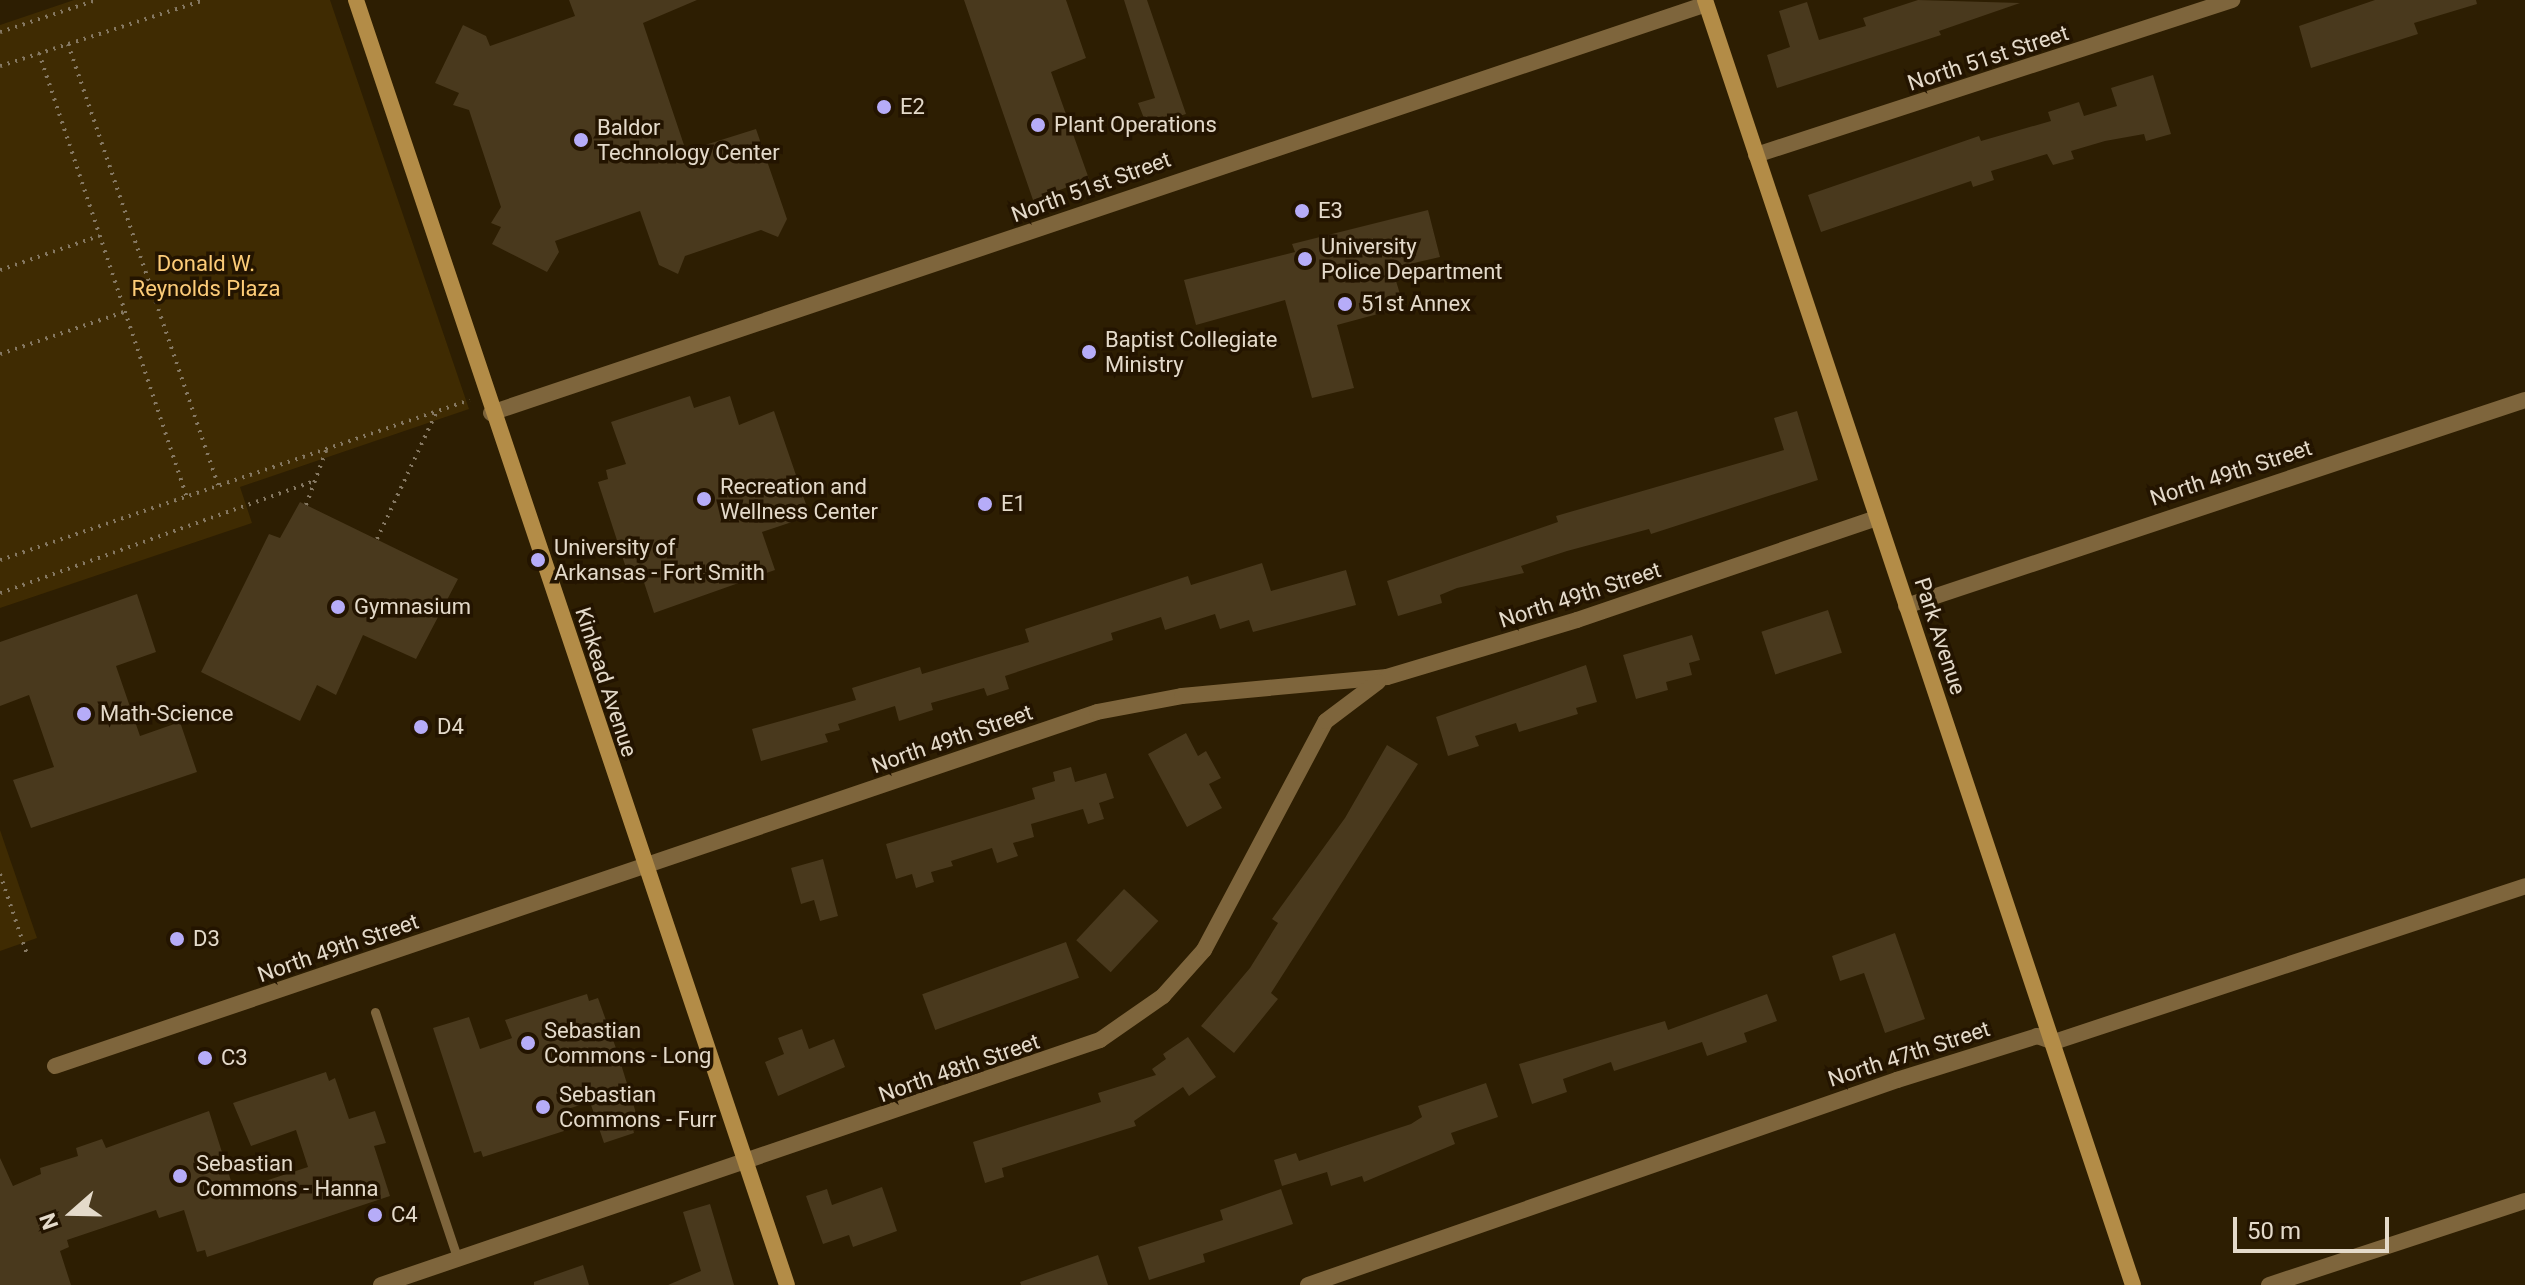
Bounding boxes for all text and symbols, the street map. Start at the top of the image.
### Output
street label: North 51st Street [1904,20,2072,96]
place label: E2 [900,94,925,120]
marker: E2 [875,98,893,116]
place label: Plant Operations [1054,112,1217,138]
place label: Baldor Technology Center [597,114,780,166]
marker: Plant Operations [1029,116,1047,134]
marker: Baldor Technology Center [572,131,590,149]
street label: North 51st Street [1008,146,1174,228]
place label: E3 [1318,198,1343,224]
marker: E3 [1293,202,1311,220]
place label: University Police Department [1321,233,1503,284]
park label: Donald W. Reynolds Plaza [132,250,280,302]
marker: University Police Department [1296,250,1314,268]
place label: 51st Annex [1361,291,1471,317]
marker: 51st Annex [1336,295,1354,313]
place label: Baptist Collegiate Ministry [1105,326,1277,378]
marker: Baptist Collegiate Ministry [1080,343,1098,361]
street label: North 49th Street [2147,434,2315,512]
place label: Recreation and Wellness Center [720,473,878,524]
marker: Recreation and Wellness Center [695,490,713,508]
place label: E1 [1001,491,1026,517]
marker: E1 [976,495,994,513]
place label: University of Arkansas - Fort Smith [554,534,765,586]
marker: University of Arkansas - Fort Smith [529,551,547,569]
street label: North 49th Street [1496,556,1664,634]
street label: Park Avenue [1909,574,1971,698]
place label: Gymnasium [354,594,471,620]
marker: Gymnasium [329,598,347,616]
street label: Kinkead Avenue [569,604,643,760]
street label: North 49th Street [868,699,1036,779]
place label: Math-Science [100,701,233,727]
marker: Math-Science [75,705,93,723]
place label: D4 [437,714,464,740]
marker: D4 [412,718,430,736]
street label: North 49th Street [254,908,422,988]
place label: D3 [193,926,220,952]
marker: D3 [168,930,186,948]
street label: North 47th Street [1825,1015,1993,1093]
place label: Sebastian Commons - Long [544,1017,711,1068]
street label: North 48th Street [875,1028,1043,1108]
marker: Sebastian Commons - Long [519,1034,537,1052]
place label: C3 [221,1045,248,1071]
marker: C3 [196,1049,214,1067]
place label: Sebastian Commons - Furr [559,1081,716,1132]
marker: Sebastian Commons - Furr [534,1098,552,1116]
place label: Sebastian Commons - Hanna [196,1150,378,1202]
marker: Sebastian Commons - Hanna [171,1167,189,1185]
north arrow [32,1173,112,1253]
scale bar [2237,1201,2393,1251]
place label: C4 [391,1202,418,1228]
marker: C4 [366,1206,384,1224]
text: N [35,1210,63,1233]
text: 50 m [2247,1217,2301,1245]

